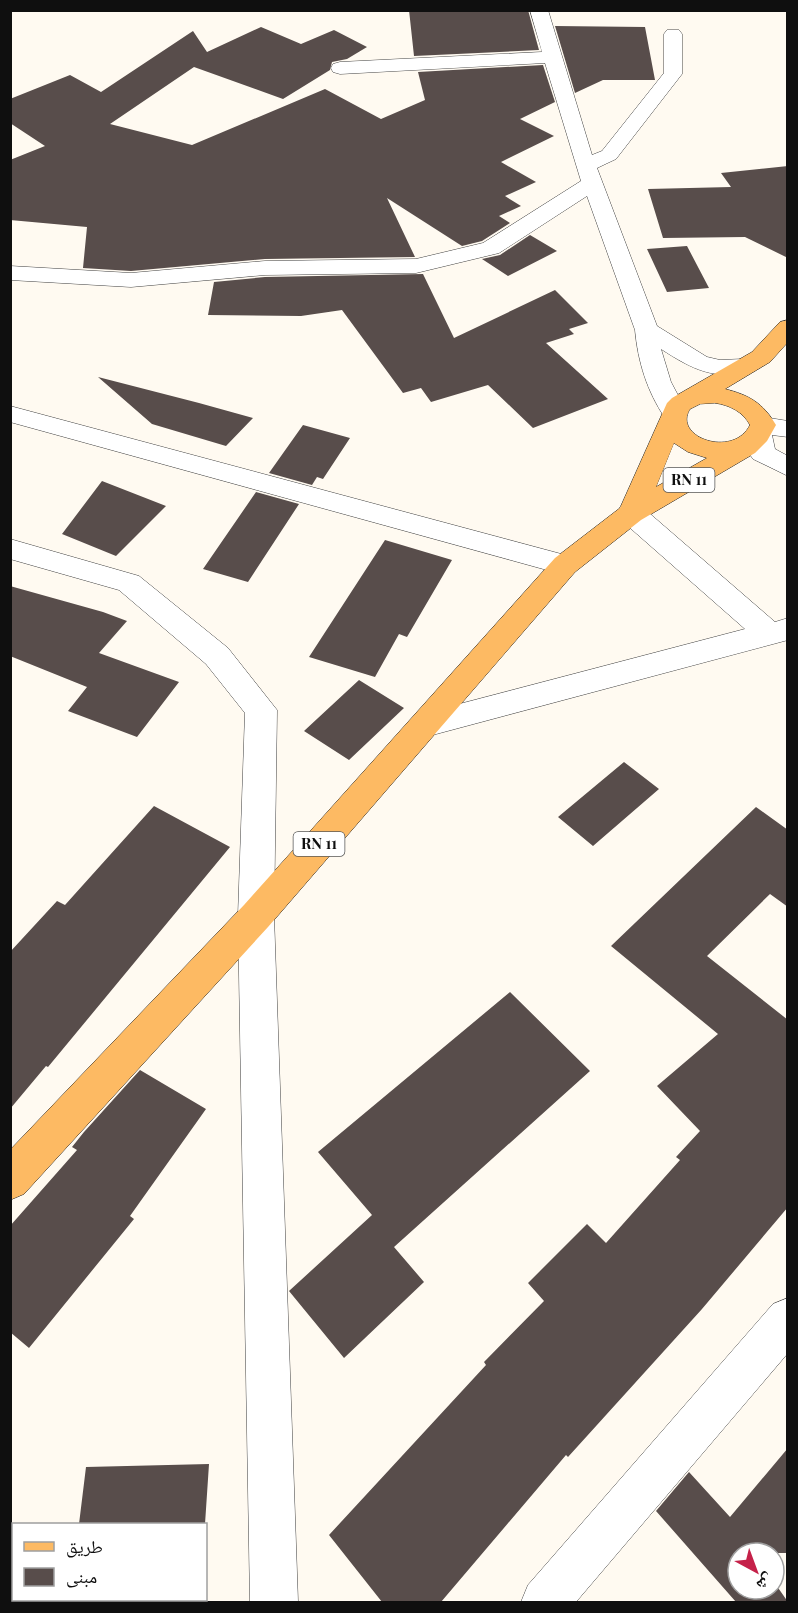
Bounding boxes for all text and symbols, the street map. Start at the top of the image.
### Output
road number: RN 11 [664,468,714,492]
road number: RN 11 [294,832,344,856]
legend [12,1523,207,1601]
text: طريق [66,1534,103,1558]
north arrow [726,1541,786,1601]
text: مبنى [66,1564,97,1588]
text: ش [753,1569,779,1596]

